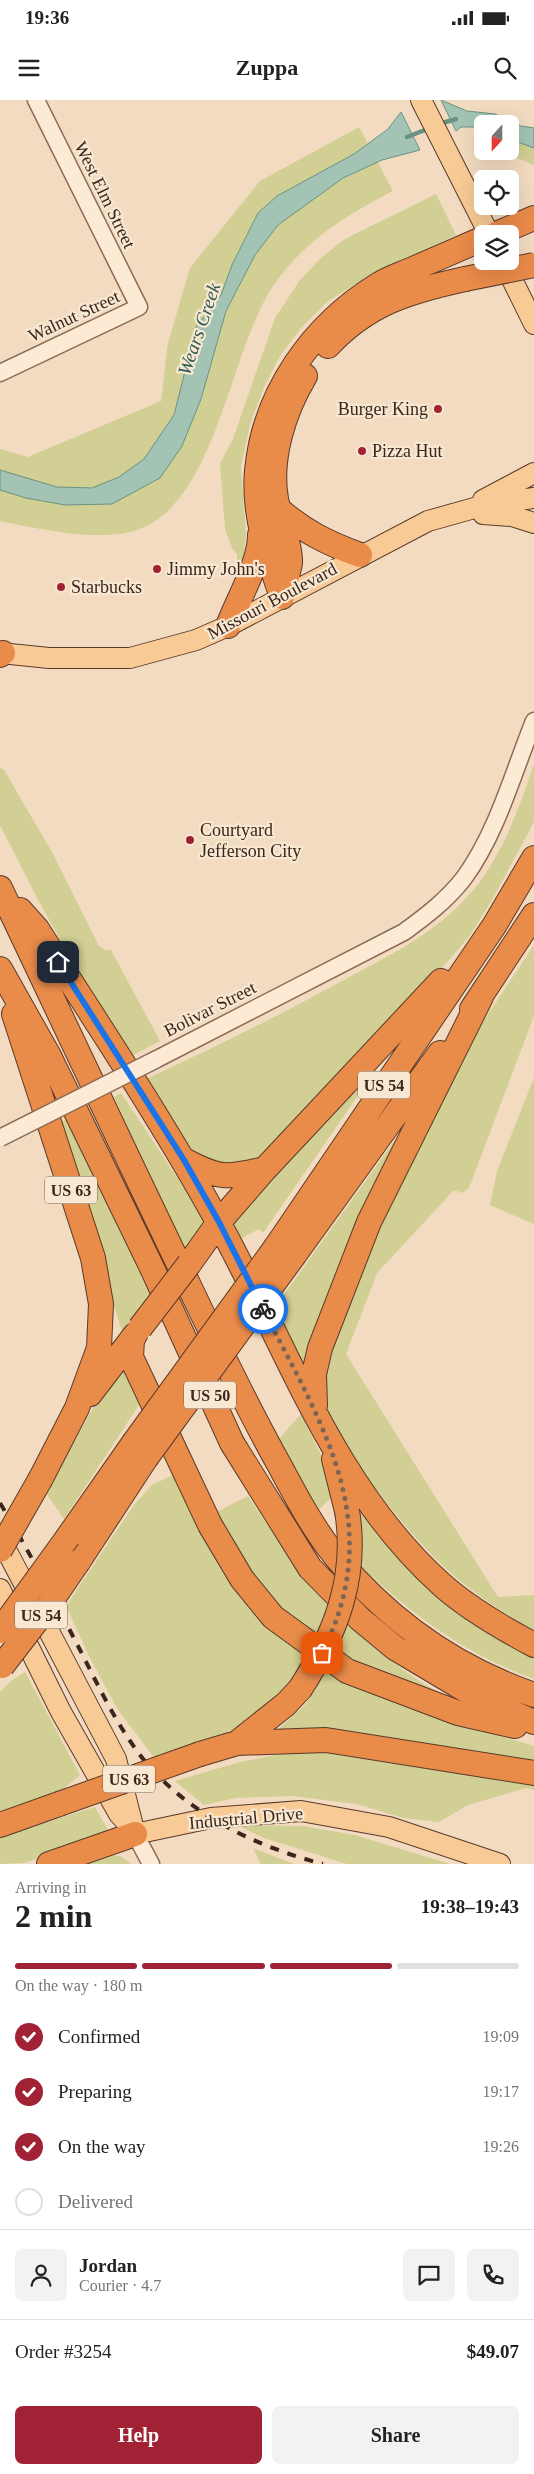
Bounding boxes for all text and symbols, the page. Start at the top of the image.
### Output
text: 19:36 [25,7,69,28]
icon: menu [15,54,43,82]
icon: search [491,54,519,82]
text: Zuppa [236,55,298,80]
north arrow [474,115,519,160]
map controls [474,115,519,270]
street label: West Elm Street [70,138,140,252]
button: locate [474,170,519,215]
button: layers [474,225,519,270]
water label: Wears Creek [173,280,225,378]
street label: Walnut Street [25,286,123,346]
place label: Burger King [338,399,428,419]
marker: Burger King [432,403,444,415]
place label: Pizza Hut [372,441,442,461]
marker: Pizza Hut [356,445,368,457]
street label: Missouri Boulevard [204,558,340,644]
place label: Jimmy John's [167,559,265,579]
marker: Jimmy John's [151,563,163,575]
place label: Starbucks [71,577,142,597]
marker: Starbucks [55,581,67,593]
place label: Courtyard Jefferson City [200,820,301,861]
marker: Courtyard Jefferson City [184,834,196,846]
pin [37,941,79,983]
icon: home [44,948,72,976]
street label: Bolivar Street [161,977,259,1041]
road number: US 54 [358,1072,410,1098]
road number: US 63 [45,1176,97,1204]
courier [238,1284,288,1334]
icon: bike [249,1295,277,1323]
road number: US 50 [184,1382,236,1408]
road number: US 54 [15,1602,67,1628]
pin [301,1632,343,1674]
icon: bag [308,1639,336,1667]
road number: US 63 [103,1766,155,1792]
street label: Industrial Drive [188,1803,304,1833]
text: Arriving in [15,1879,87,1896]
text: 19:38–19:43 [421,1896,519,1917]
text: 2 min [15,1898,92,1934]
text: On the way · 180 m [15,1977,143,1994]
icon: check [15,2023,43,2051]
text: Confirmed [58,2026,140,2047]
text: 19:09 [483,2028,519,2045]
icon: check [15,2078,43,2106]
text: Preparing [58,2081,132,2102]
text: 19:17 [483,2083,519,2100]
icon: check [15,2133,43,2161]
text: On the way [58,2136,146,2157]
text: 19:26 [483,2138,519,2155]
text: Delivered [58,2191,133,2212]
button: person [15,2249,67,2301]
button: chat [403,2249,455,2301]
button: phone [467,2249,519,2301]
text: Jordan [79,2255,137,2276]
text: Courier · 4.7 [79,2277,161,2294]
text: Order #3254 [15,2341,112,2362]
text: $49.07 [467,2341,519,2362]
button: Help [15,2406,262,2464]
button: Share [272,2406,519,2464]

